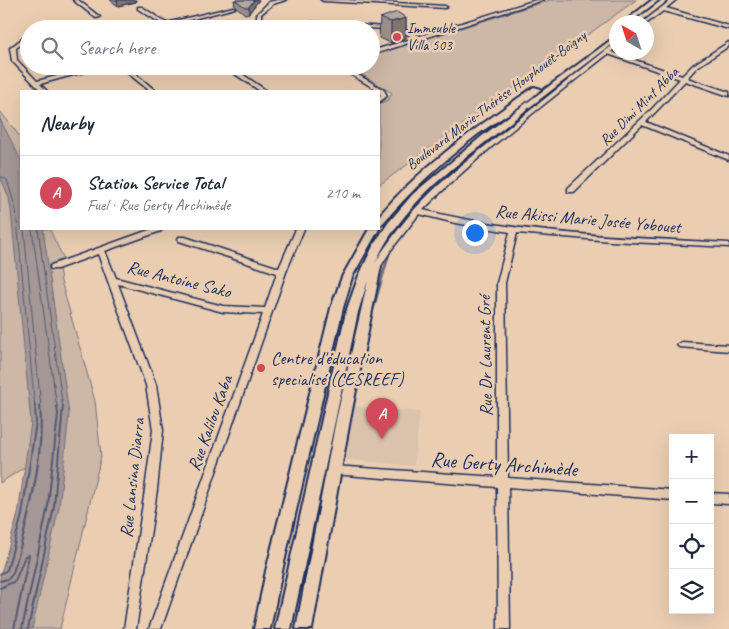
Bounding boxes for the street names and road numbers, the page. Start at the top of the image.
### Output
street label: Boulevard Marie-Thérèse Houphouët-Boigny [402,25,592,174]
street label: Rue Dimi Mint Abba [596,62,684,150]
street label: Rue Akissi Marie Josée Yobouet [494,200,684,238]
street label: Rue Antoine Sako [125,255,235,303]
street label: Rue Dr Laurent Gré [473,292,497,417]
street label: Rue Kalilou Kaba [183,371,238,474]
street label: Rue Lansina Diarra [115,415,149,539]
street label: Rue Gerty Archimède [430,446,580,482]

